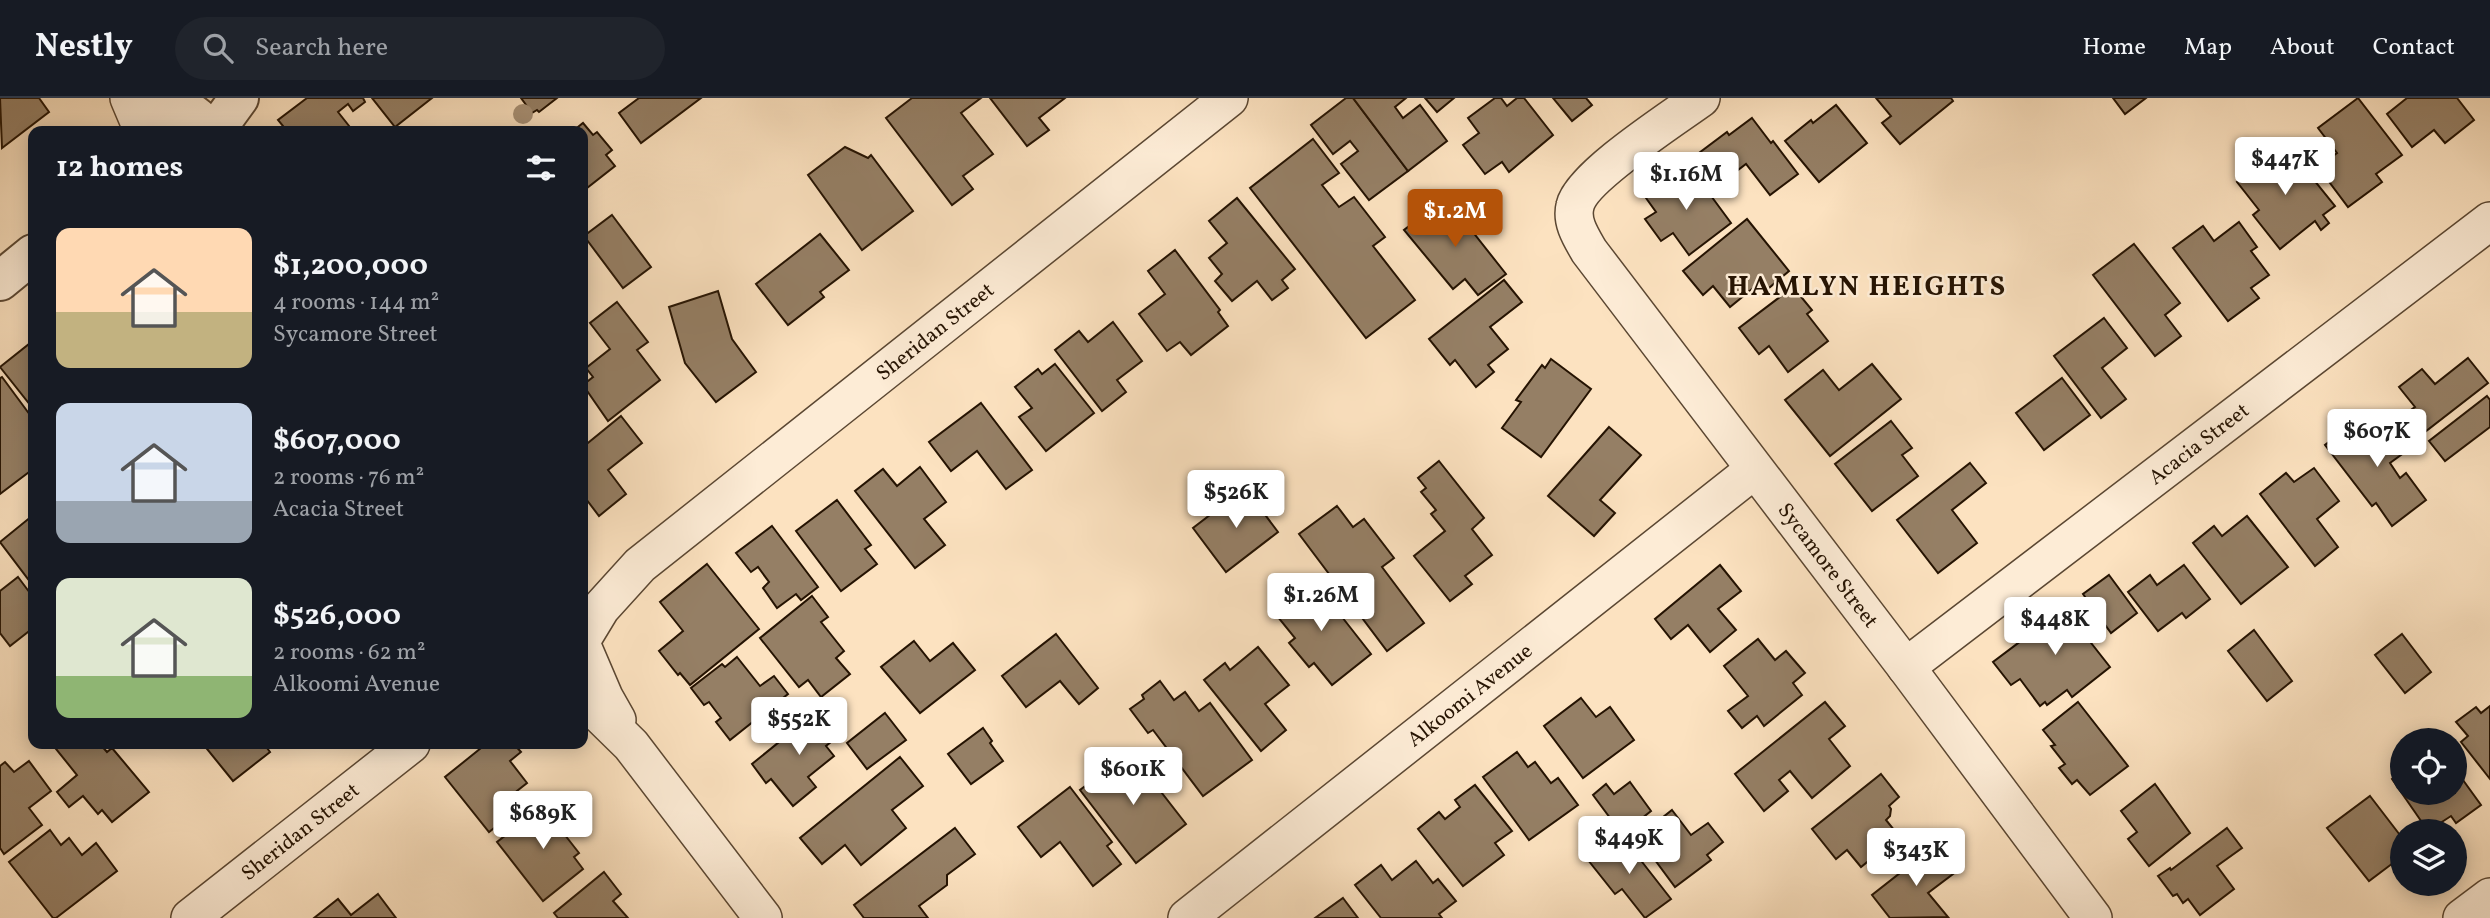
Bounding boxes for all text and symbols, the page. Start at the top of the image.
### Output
search box [175,17,665,80]
text: Nestly [35,25,133,71]
icon: search [199,29,237,67]
text: Search here [255,30,388,66]
text: Home [2082,31,2146,65]
text: Map [2184,31,2232,65]
text: About [2270,31,2335,65]
text: Contact [2373,31,2455,65]
pin: $447K [2236,138,2334,197]
text: $447K [2251,144,2319,176]
text: 12 homes [56,147,183,189]
icon: filters [522,149,560,187]
pin: $1.16M [1629,152,1743,212]
text: $1.16M [1650,159,1722,191]
pin: $1.2M [1406,190,1504,249]
text: $1.2M [1424,196,1486,228]
text: $1,200,000 [273,245,428,287]
icon: home [112,256,196,340]
district label: HAMLYN HEIGHTS [1727,268,2007,307]
street label: Sheridan Street [871,277,1001,388]
text: 4 rooms · 144 m² [273,287,439,319]
text: Sycamore Street [273,319,438,351]
street label: Acacia Street [2143,397,2256,493]
pin: $607K [2328,410,2426,469]
text: $607K [2343,416,2411,448]
text: $607,000 [273,420,401,462]
icon: home [112,431,196,515]
text: 2 rooms · 76 m² [273,462,424,494]
pin: $526K [1187,470,1285,530]
text: $526K [1203,477,1269,509]
text: Acacia Street [273,494,404,526]
street label: Sycamore Street [1770,497,1884,635]
pin: $1.26M [1264,574,1378,633]
text: $1.26M [1283,580,1359,612]
text: $526,000 [273,595,401,637]
pin: $448K [2006,598,2104,657]
text: $448K [2020,604,2090,636]
icon: home [112,606,196,690]
text: 2 rooms · 62 m² [273,637,425,669]
street label: Alkoomi Avenue [1402,637,1539,755]
text: Alkoomi Avenue [273,669,440,701]
pin: $552K [750,698,848,757]
text: $552K [767,704,831,736]
map controls [2390,728,2467,896]
button: locate [2390,728,2467,805]
pin: $601K [1084,748,1182,807]
text: $601K [1100,754,1166,786]
street label: Sheridan Street [236,777,366,888]
pin: $689K [494,792,592,851]
text: $689K [509,798,577,830]
pin: $449K [1580,816,1678,876]
button: layers [2390,819,2467,896]
text: $449K [1594,823,1664,855]
pin: $343K [1867,828,1965,888]
text: $343K [1883,835,1949,867]

